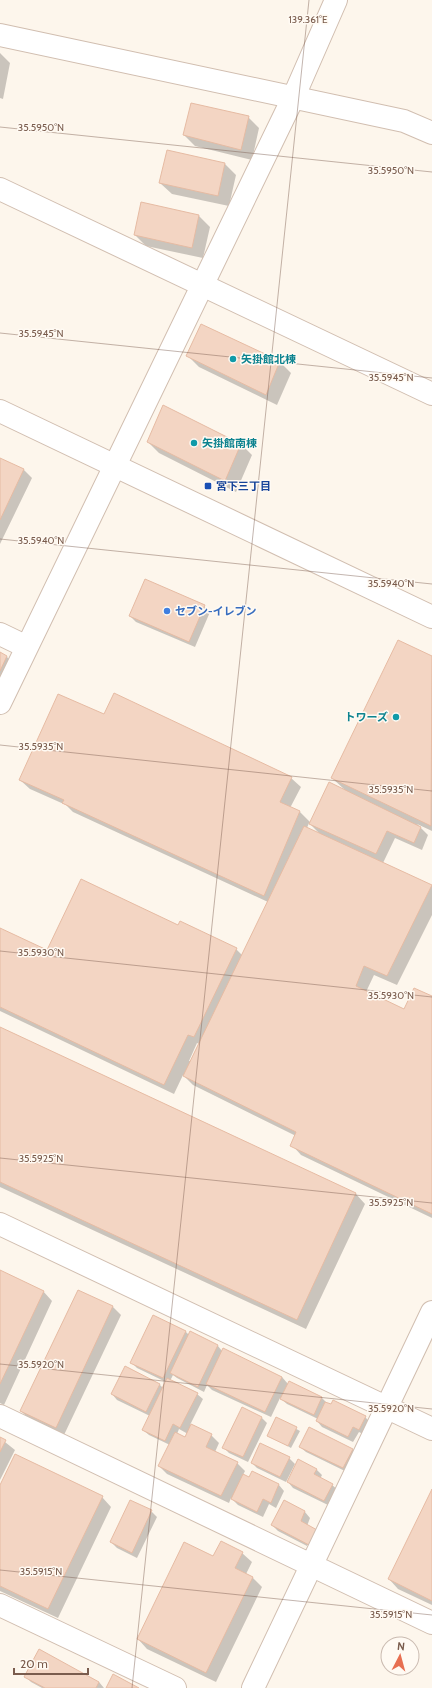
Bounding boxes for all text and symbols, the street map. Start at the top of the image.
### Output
text: 139.361°E [289,13,328,26]
text: 35.5950°N [18,121,64,134]
text: 35.5950°N [368,164,414,177]
text: 35.5945°N [18,327,64,340]
place label: 矢掛館北棟 [241,352,296,366]
marker: 矢掛館北棟 [228,354,238,364]
text: 35.5945°N [368,371,414,384]
place label: 矢掛館南棟 [202,436,257,450]
marker: 矢掛館南棟 [189,438,199,448]
place label: 宮下三丁目 [216,479,271,493]
marker: 宮下三丁目 [203,481,213,491]
text: 35.5940°N [18,534,64,547]
text: 35.5940°N [368,577,414,590]
place label: セブン-イレブン [175,604,257,618]
marker: セブン-イレブン [162,606,172,616]
place label: トワーズ [345,710,388,724]
marker: トワーズ [391,712,401,722]
text: 35.5935°N [19,740,63,753]
text: 35.5935°N [369,783,413,796]
text: 35.5930°N [18,946,64,959]
text: 35.5930°N [368,989,414,1002]
text: 35.5925°N [19,1152,63,1165]
text: 35.5925°N [369,1196,413,1209]
text: 35.5920°N [18,1358,64,1371]
text: 35.5920°N [368,1402,414,1415]
text: 35.5915°N [20,1565,62,1578]
text: 35.5915°N [370,1608,412,1621]
north arrow [380,1636,420,1676]
text: N [396,1639,406,1653]
scale bar [14,1650,88,1676]
text: 20 m [20,1656,48,1671]

